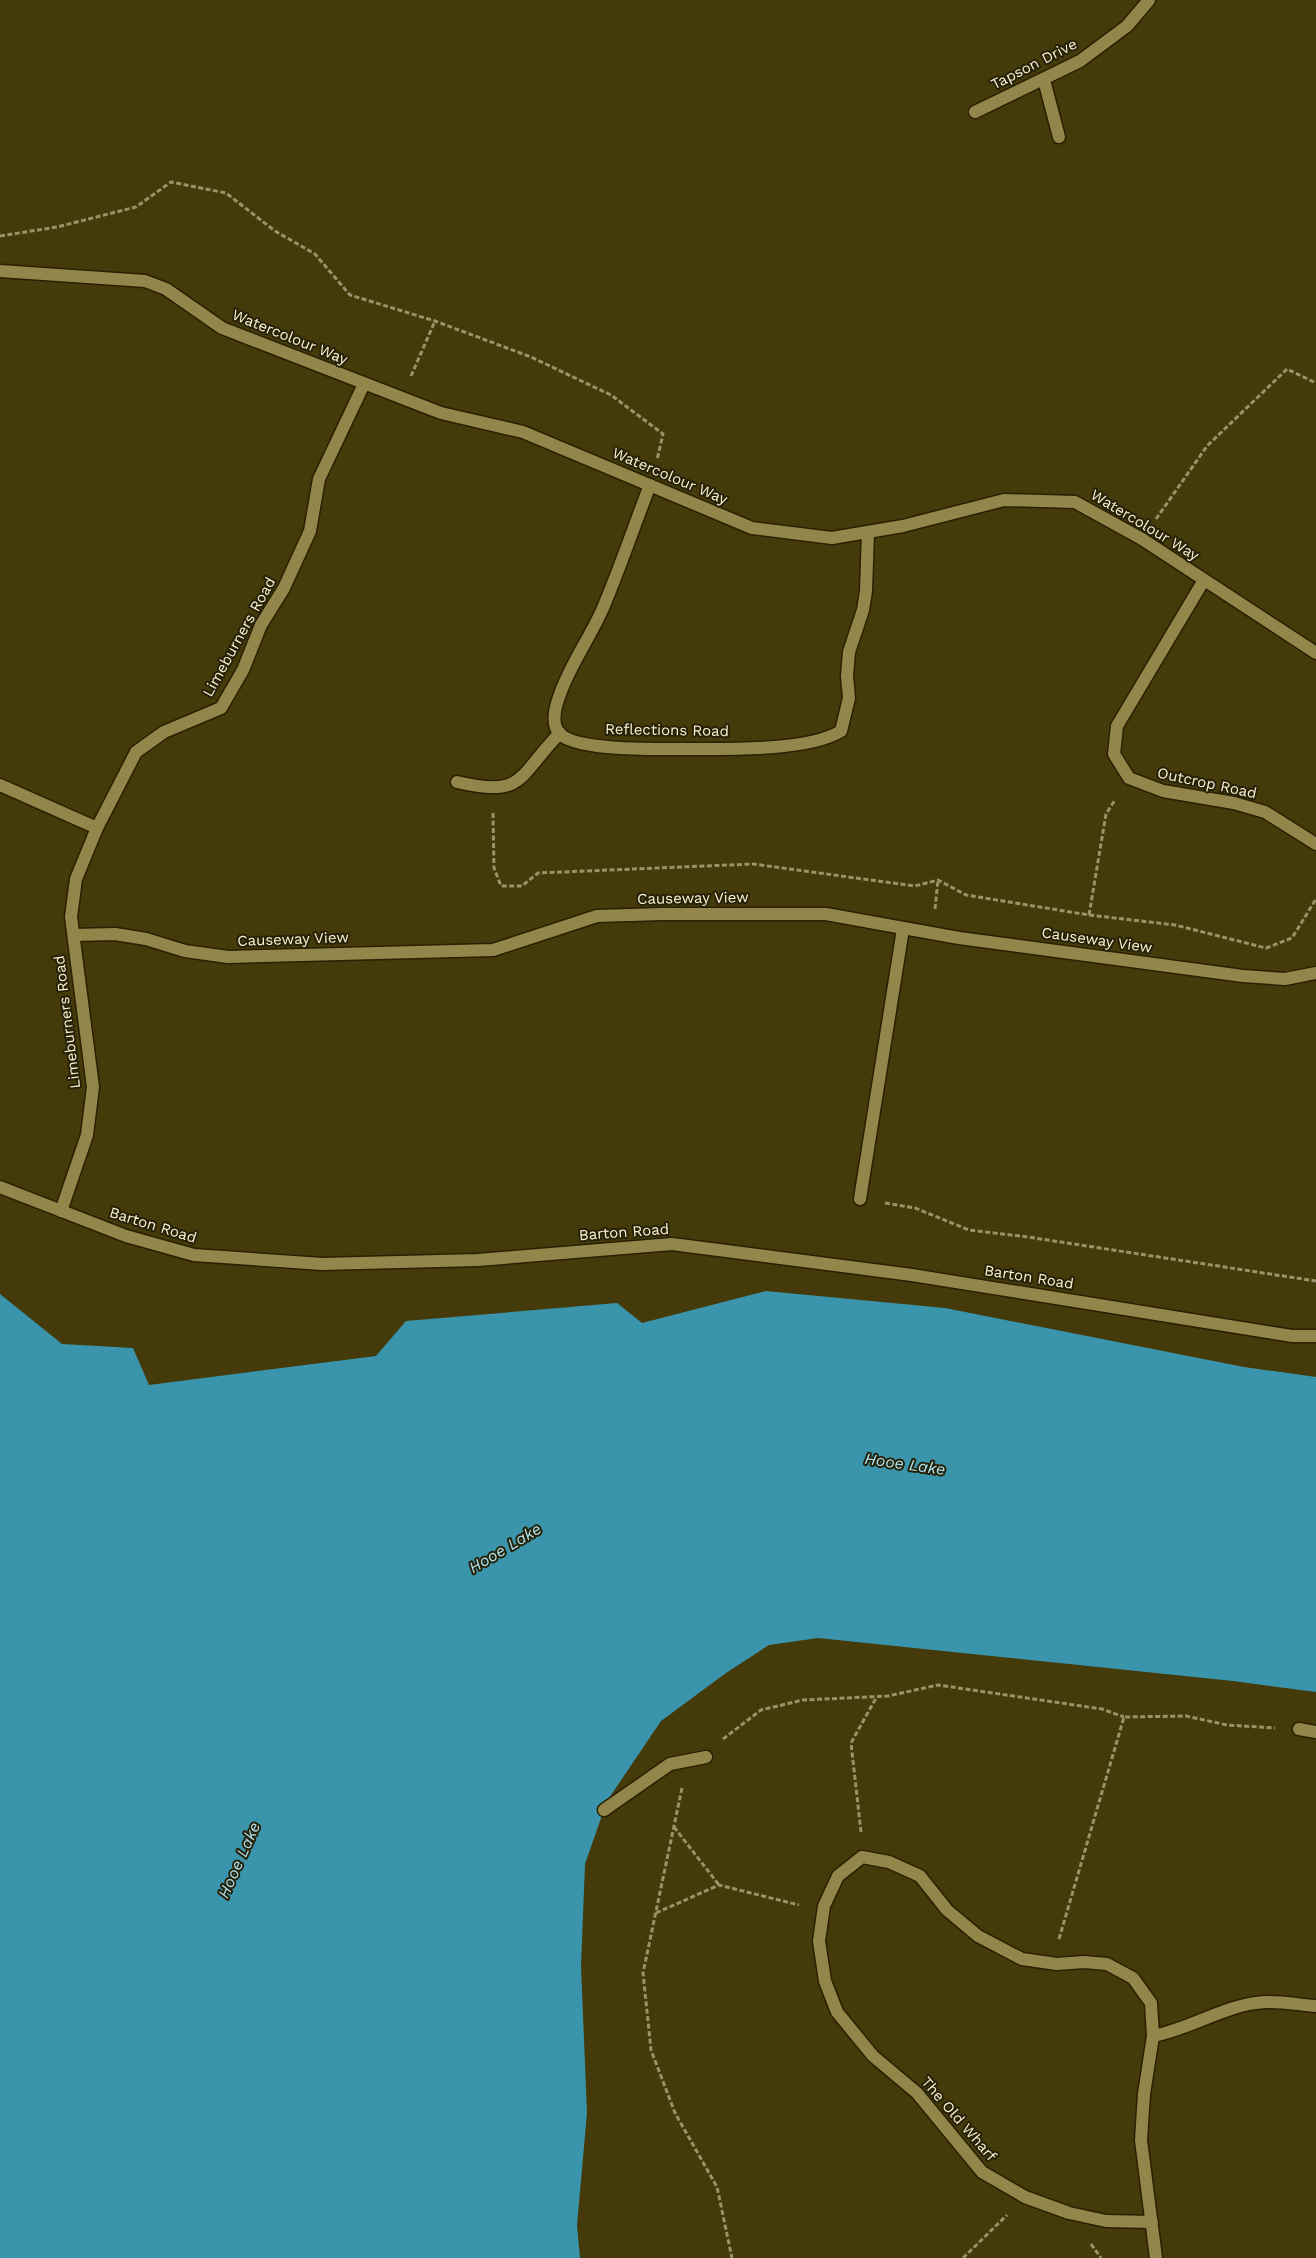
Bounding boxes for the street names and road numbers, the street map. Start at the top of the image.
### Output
street label: Tapson Drive [988,35,1080,93]
street label: Watercolour Way [230,306,351,369]
street label: Watercolour Way [610,444,730,508]
street label: Watercolour Way [1088,486,1203,565]
street label: Limeburners Road [199,574,279,700]
street label: Reflections Road [605,720,729,740]
street label: Outcrop Road [1156,764,1258,802]
street label: Causeway View [637,888,749,908]
street label: Causeway View [1041,923,1154,957]
street label: Causeway View [237,928,350,950]
street label: Limeburners Road [50,954,84,1090]
street label: Barton Road [107,1203,199,1247]
street label: Barton Road [578,1220,670,1244]
street label: Barton Road [983,1261,1075,1293]
street label: The Old Wharf [917,2073,1001,2165]

